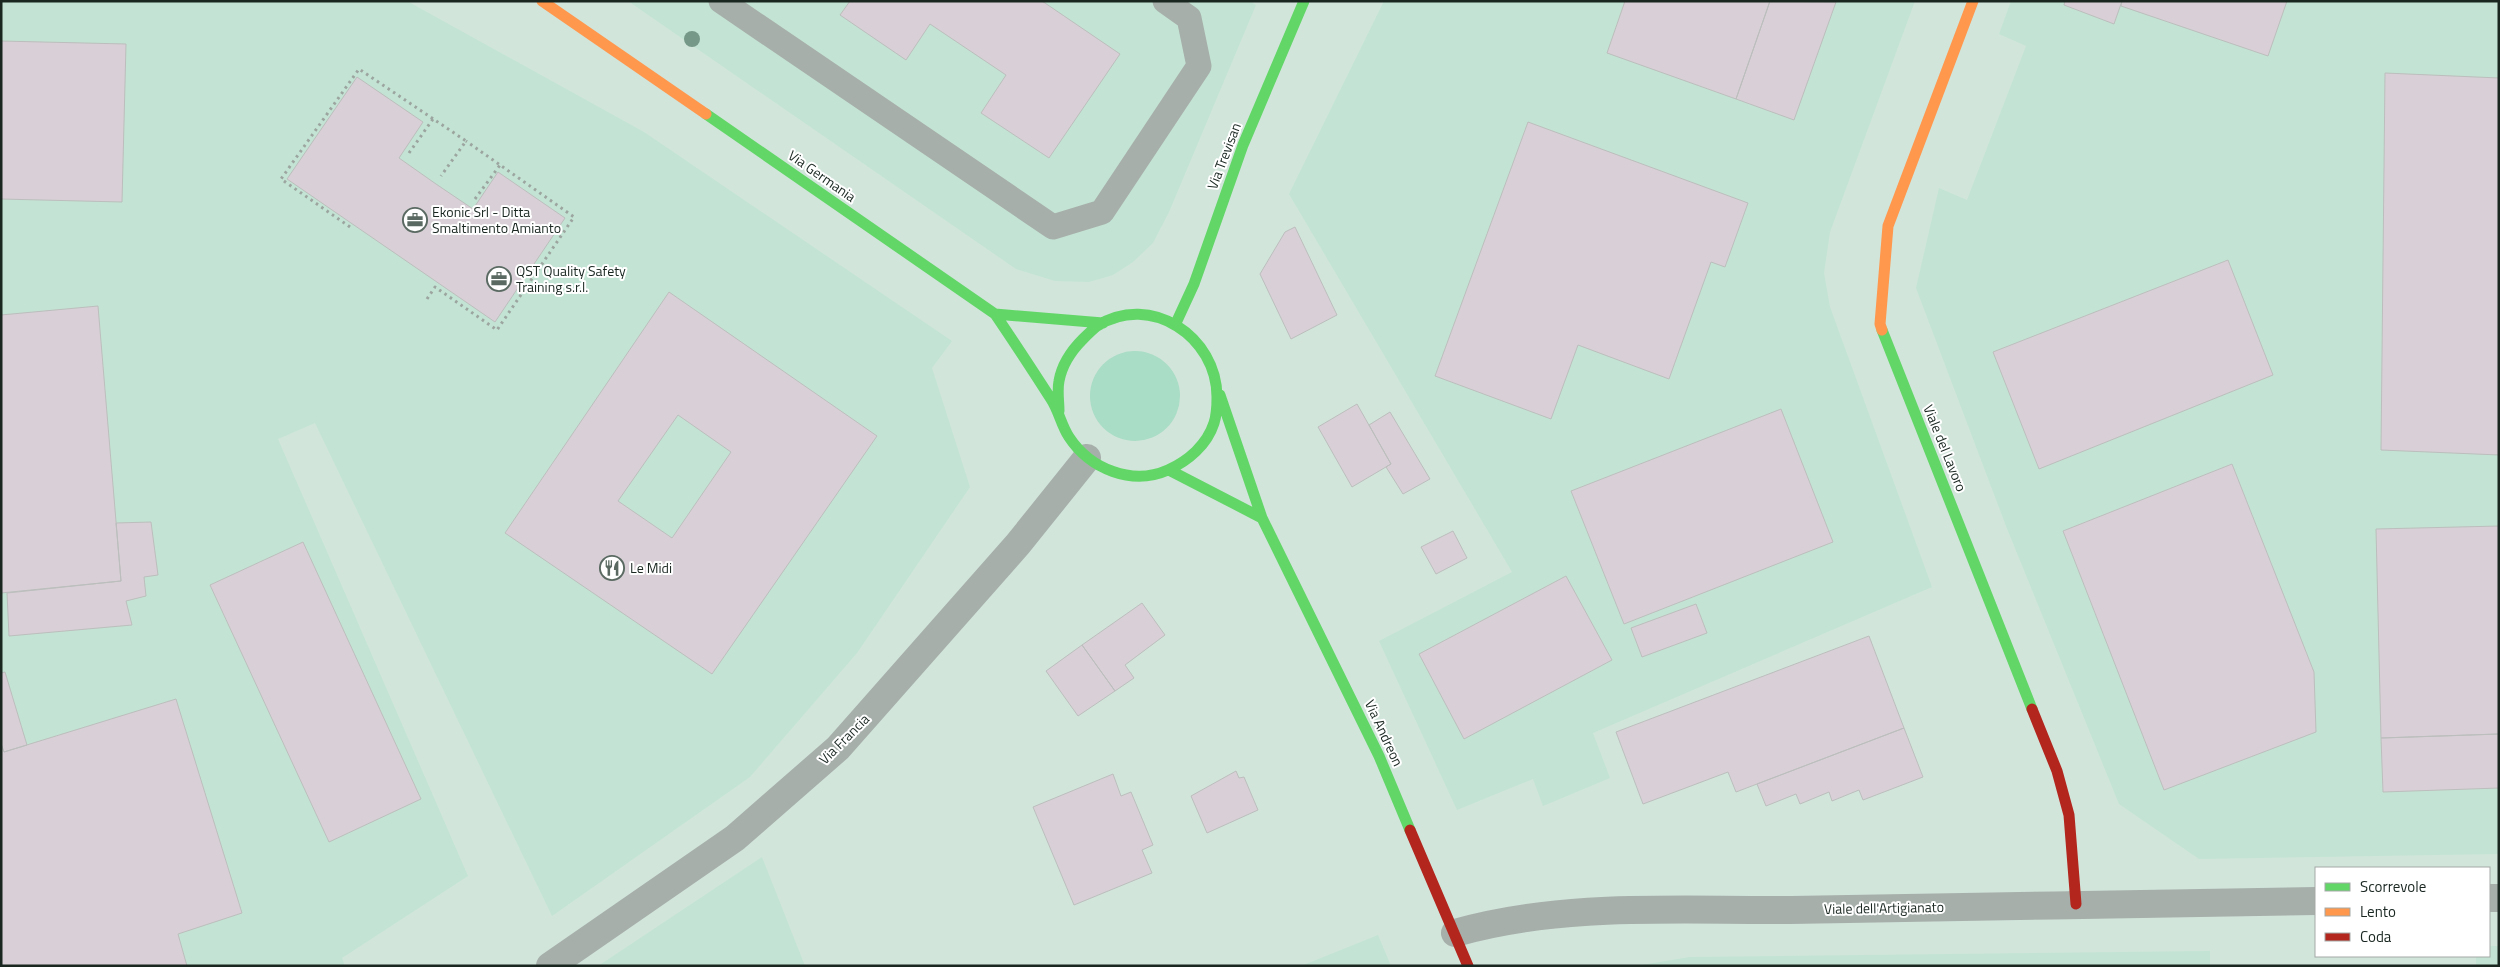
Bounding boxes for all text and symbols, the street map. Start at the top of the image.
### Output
street label: Via Trevisan [1201,119,1246,192]
street label: Via Germania [784,145,860,207]
place label: Ekonic Srl - Ditta Smaltimento Amianto [432,201,561,238]
office icon: Ekonic Srl - Ditta Smaltimento Amianto [402,207,428,233]
place label: QST Quality Safety Training s.r.l. [516,260,626,297]
office icon: QST Quality Safety Training s.r.l. [486,266,512,292]
street label: Viale del Lavoro [1918,401,1972,494]
restaurant icon: Le Midi [599,555,625,581]
place label: Le Midi [630,557,672,578]
street label: Via Andreon [1360,696,1409,770]
street label: Via Francia [814,709,874,769]
legend [2315,867,2490,957]
text: Scorrevole [2360,875,2426,898]
street label: Viale dell'Artigianato [1824,896,1944,919]
text: Lento [2360,900,2396,923]
text: Coda [2360,925,2392,948]

